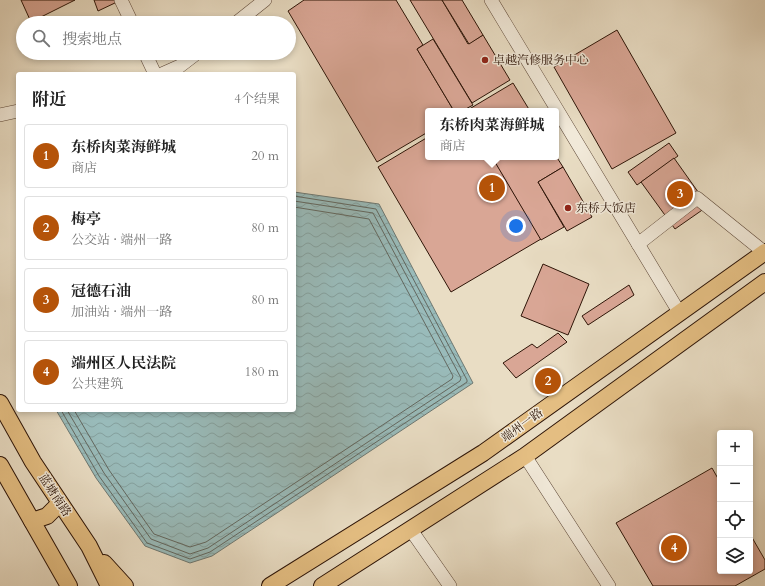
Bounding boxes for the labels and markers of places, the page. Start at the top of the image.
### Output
place label: 卓越汽修服务中心 [493,52,589,68]
marker: 卓越汽修服务中心 [480,55,490,65]
pin: 1 [479,173,505,203]
pin: 3 [667,179,693,209]
place label: 东桥大饭店 [576,200,636,216]
marker: 东桥大饭店 [563,203,573,213]
pin: 2 [535,366,561,396]
pin: 4 [661,533,687,563]

